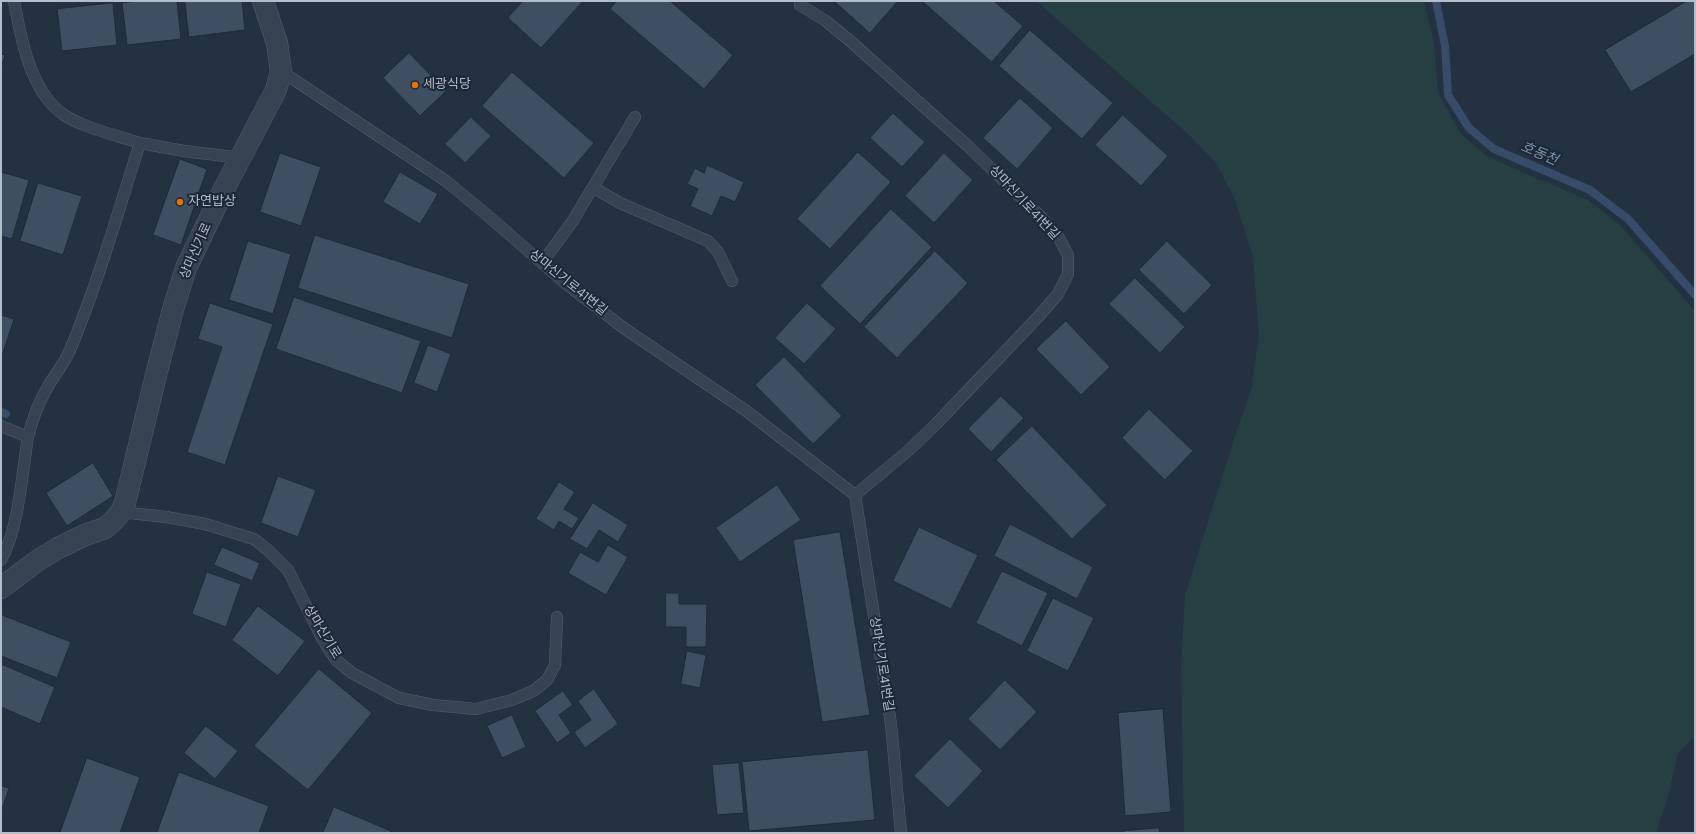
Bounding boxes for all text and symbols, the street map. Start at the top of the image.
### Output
place label: 세광식당 [423,77,471,93]
marker: 세광식당 [410,80,420,90]
water label: 호동천 [1518,139,1560,169]
street label: 상마신기로41번길 [986,163,1062,243]
place label: 자연밥상 [188,194,236,210]
marker: 자연밥상 [175,197,185,207]
street label: 상마신기로 [177,221,215,281]
street label: 상마신기로41번길 [526,247,610,319]
street label: 상마신기로 [300,602,344,662]
street label: 상마신기로41번길 [866,616,896,712]

